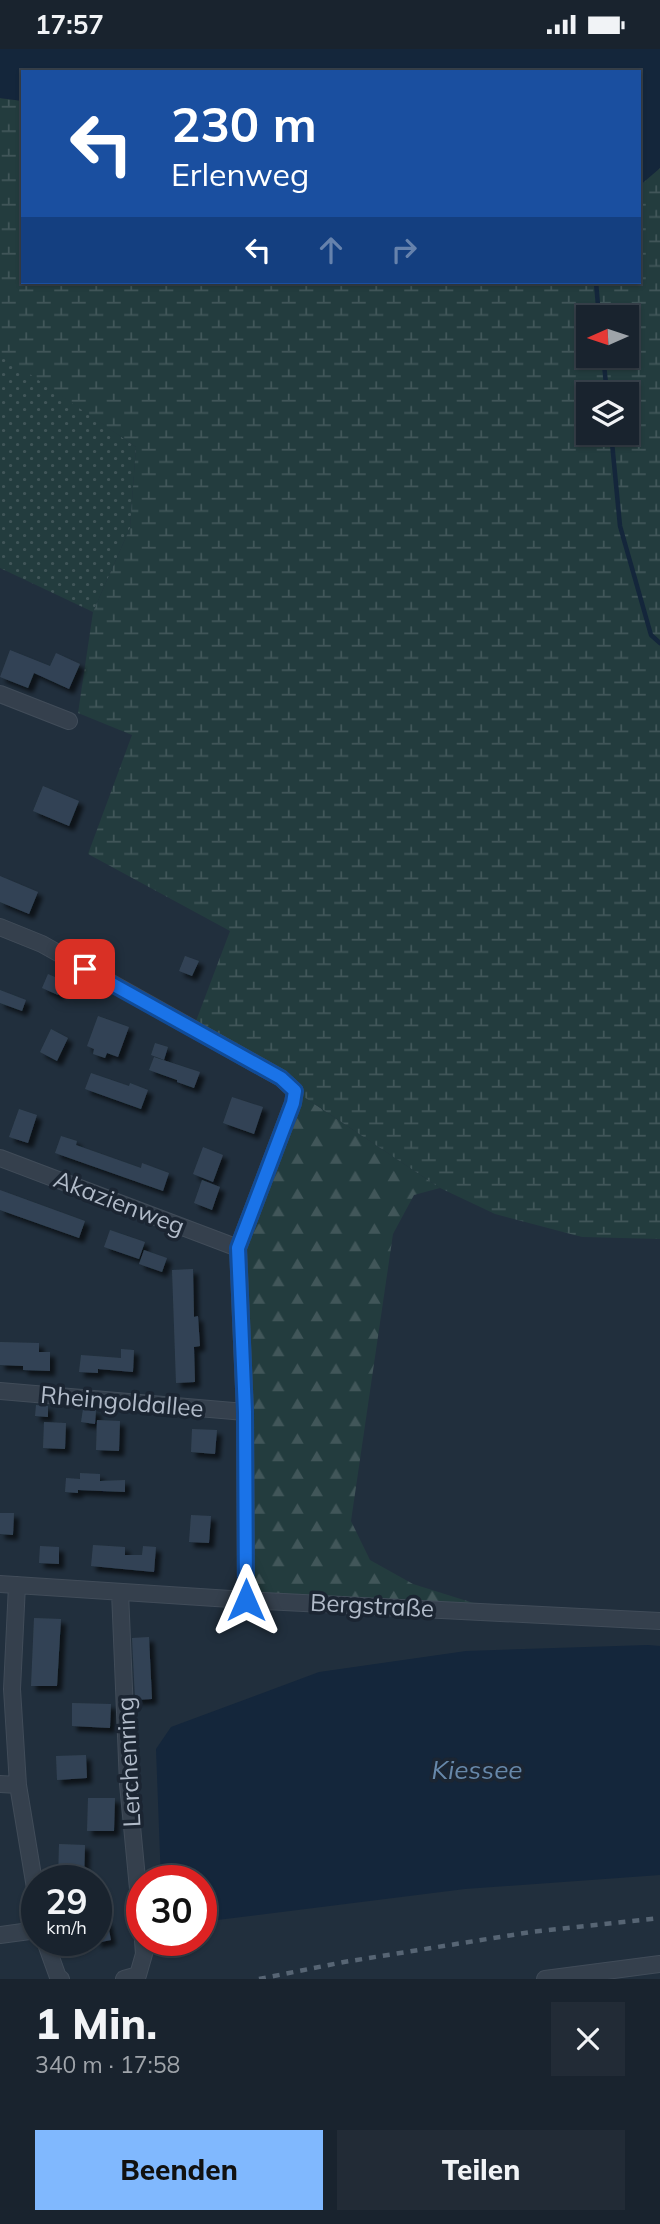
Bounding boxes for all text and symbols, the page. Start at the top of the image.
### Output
text: 17:57 [35,8,104,41]
text: 230 m [171,93,317,154]
icon: left [56,98,147,189]
text: Erlenweg [171,154,309,194]
icon: left [239,231,277,269]
icon: ahead [312,231,350,269]
icon: right [385,231,423,269]
north arrow [576,305,639,367]
map controls [576,305,639,445]
button: layers [576,382,639,445]
pin [55,939,115,999]
icon: arrive [66,950,104,988]
street label: Akazienweg [50,1163,189,1241]
street label: Rheingoldallee [39,1379,205,1423]
position arrow [209,1563,283,1637]
street label: Bergstraße [309,1587,435,1623]
street label: Lerchenring [110,1696,146,1828]
water label: Kiessee [432,1753,522,1786]
speed limit sign: 30 [126,1865,217,1956]
text: 29 [45,1879,88,1923]
text: km/h [46,1916,87,1939]
text: 1 Min. [35,1997,157,2050]
button: close [551,2002,625,2076]
text: 340 m · 17:58 [35,2050,180,2079]
button: Beenden [35,2130,323,2210]
button: Teilen [337,2130,625,2210]

